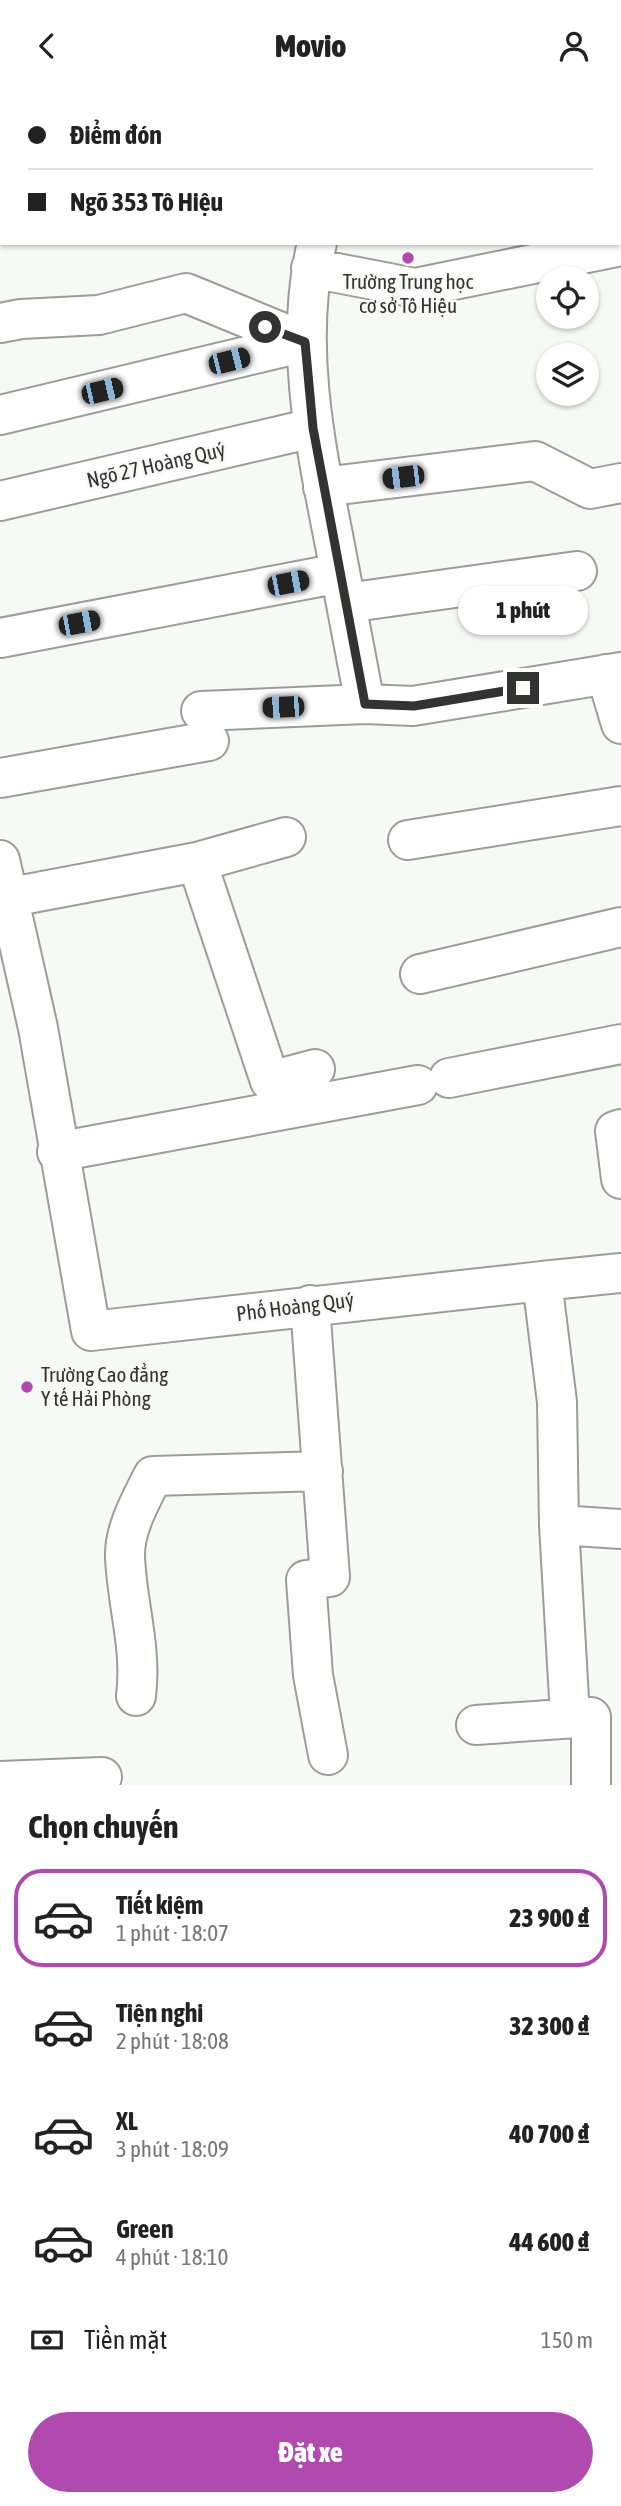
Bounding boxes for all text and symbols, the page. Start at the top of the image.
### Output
icon: back [28,27,66,65]
text: Movio [275,27,346,64]
icon: person [555,27,593,65]
text: Điểm đón [70,120,162,150]
text: Ngõ 353 Tô Hiệu [70,187,223,217]
marker: Trường Trung học cơ sở Tô Hiệu [400,250,416,266]
map controls [536,266,599,406]
button: locate [536,266,599,329]
place label: Trường Trung học cơ sở Tô Hiệu [343,269,473,317]
route start [249,311,281,343]
button: layers [536,343,599,406]
car [207,346,252,376]
car [80,376,125,406]
street label: Ngõ 27 Hoàng Quý [84,436,228,492]
car [381,464,426,490]
car [266,569,311,597]
callout: 1 phút [458,587,588,635]
text: 1 phút [496,597,550,623]
car [57,609,102,637]
route end [507,672,539,704]
car [262,696,305,718]
street label: Phố Hoàng Quý [235,1287,355,1325]
place label: Trường Cao đẳng Y tế Hải Phòng [41,1362,168,1410]
marker: Trường Cao đẳng Y tế Hải Phòng [19,1379,35,1395]
text: Chọn chuyến [28,1808,179,1845]
icon: car [32,1887,95,1950]
text: Tiết kiệm [116,1890,204,1920]
text: 23 900 ₫ [509,1903,589,1933]
text: 1 phút · 18:07 [116,1920,229,1946]
icon: car [32,1995,95,2058]
text: Tiện nghi [116,1998,203,2028]
text: 32 300 ₫ [509,2011,589,2041]
text: 2 phút · 18:08 [116,2028,229,2054]
icon: car [32,2103,95,2166]
text: XL [116,2106,138,2136]
text: 40 700 ₫ [509,2119,589,2149]
text: 3 phút · 18:09 [116,2136,229,2162]
icon: car [32,2211,95,2274]
text: Green [116,2214,174,2244]
text: 44 600 ₫ [509,2227,589,2257]
text: 4 phút · 18:10 [116,2244,228,2270]
icon: cash [28,2321,66,2359]
text: Tiền mặt [84,2325,167,2355]
text: 150 m [541,2327,593,2353]
button: Đặt xe [28,2412,593,2492]

